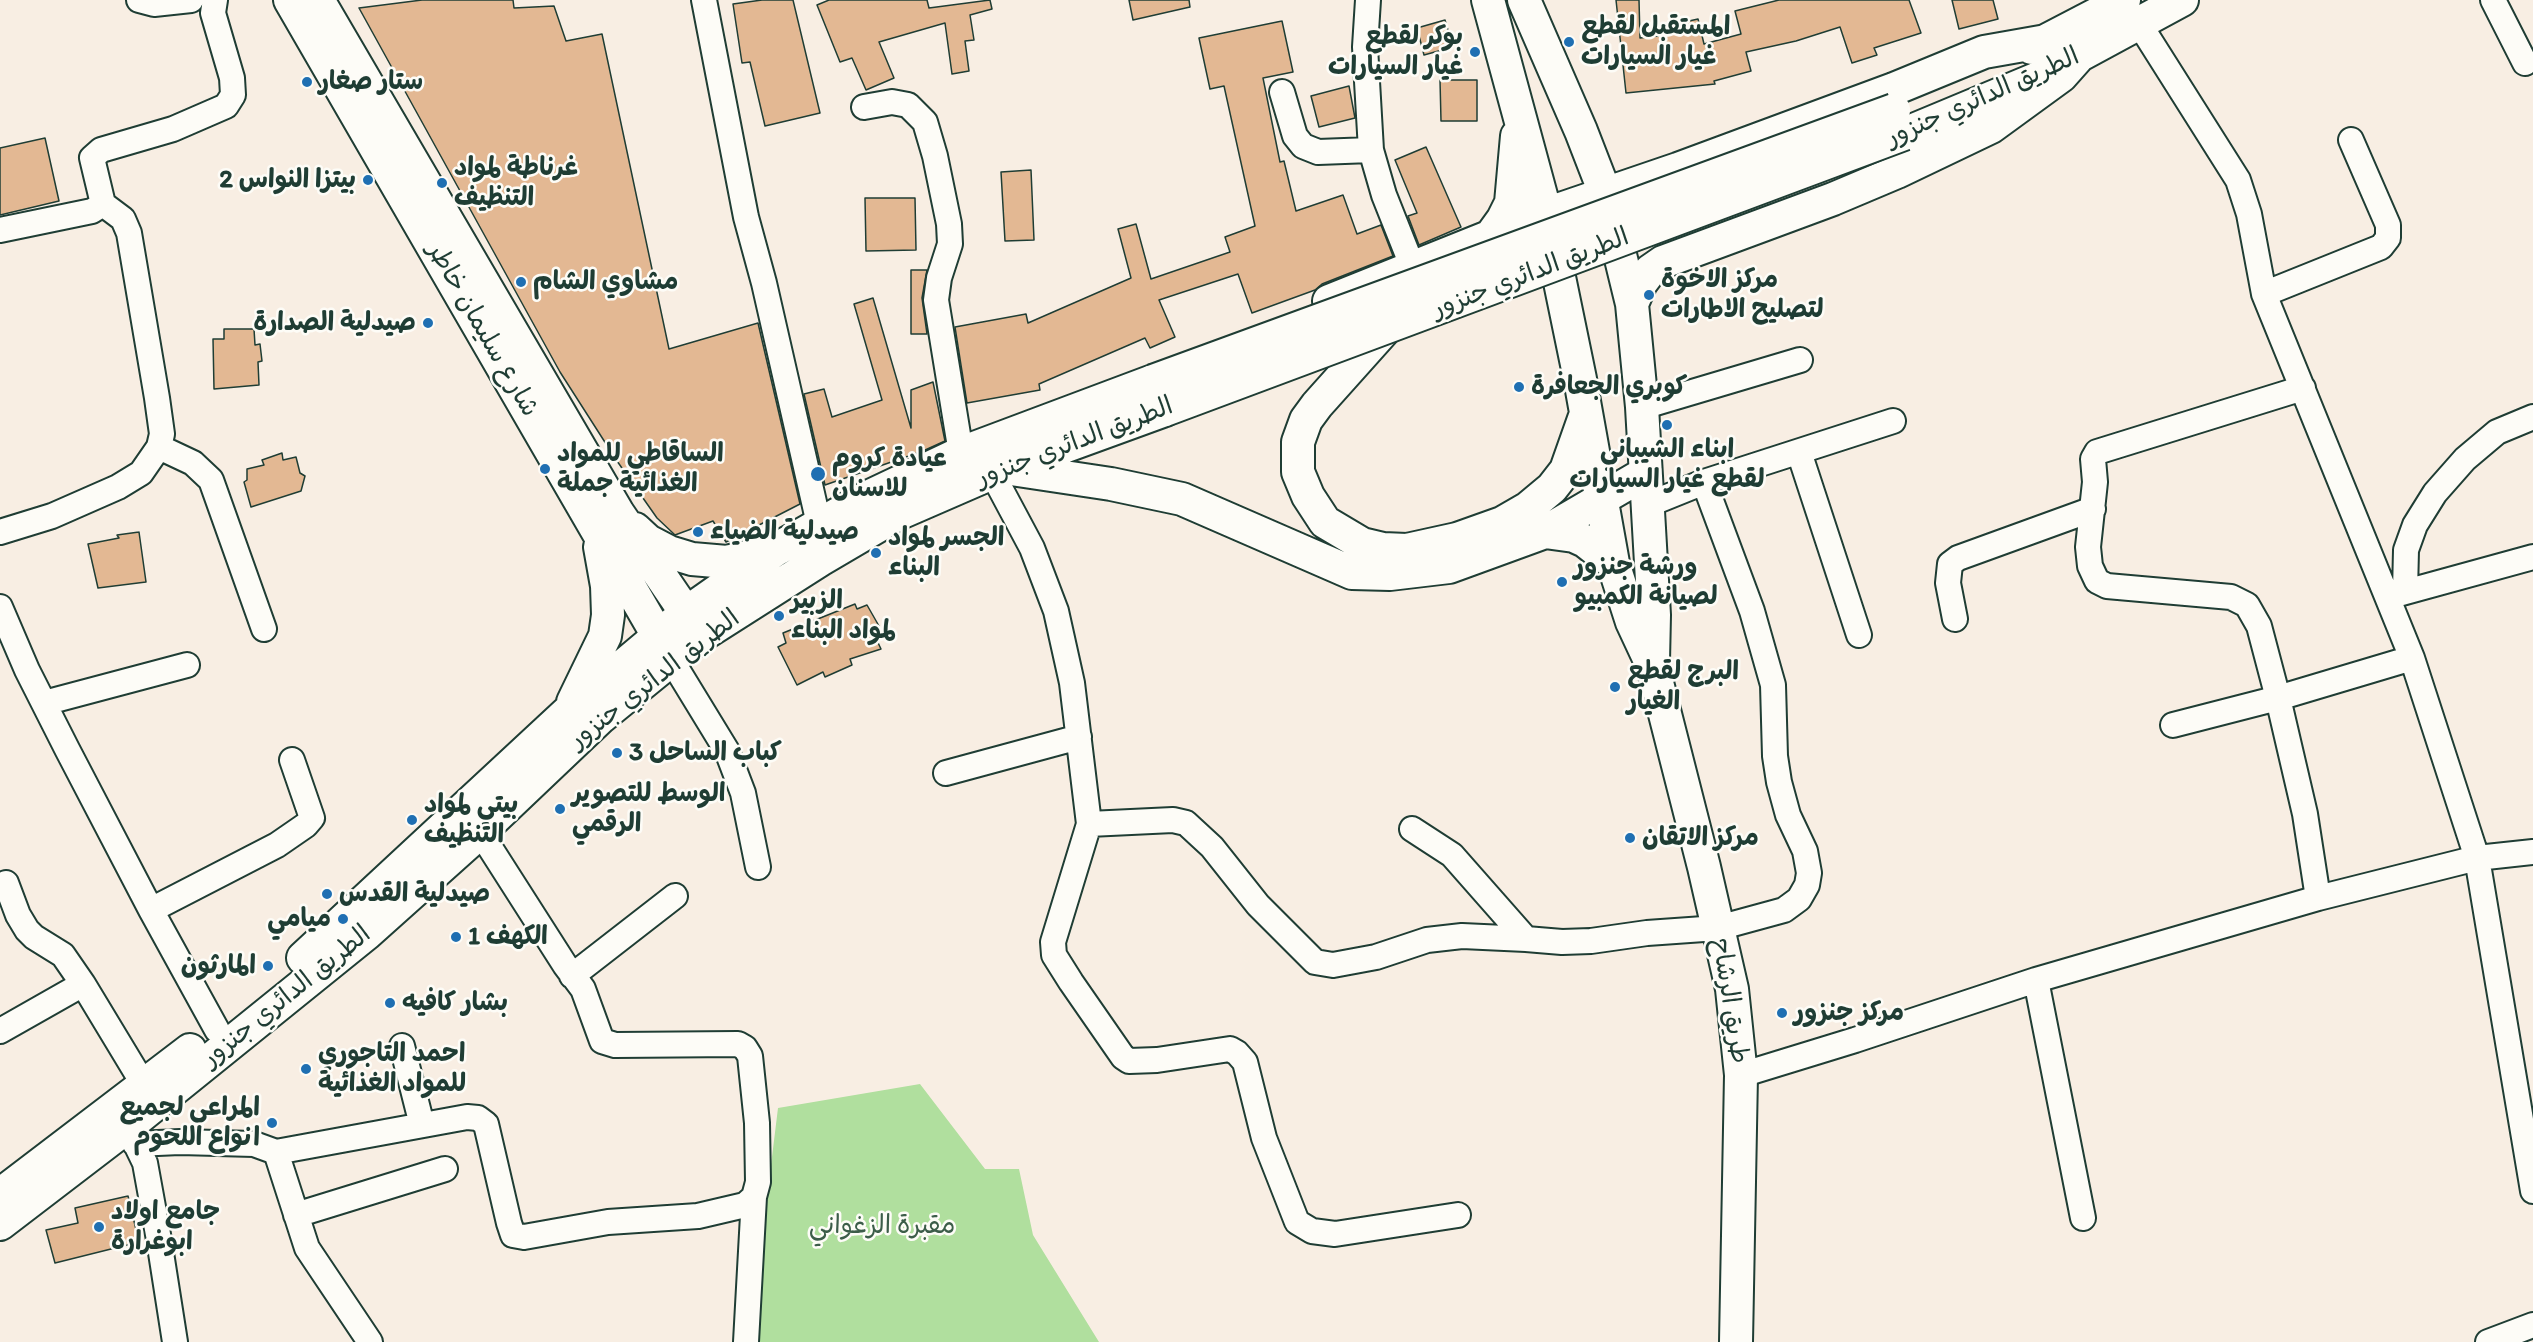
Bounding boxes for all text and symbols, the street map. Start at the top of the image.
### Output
place label: المستقبل لقطع غيار السيارات [1581,11,1730,72]
place label: بوكر لقطع غيار السيارات [1328,21,1463,82]
marker: المستقبل لقطع غيار السيارات [1562,35,1576,49]
street label: الطريق الدائري جنزور [1882,41,2084,155]
marker: بوكر لقطع غيار السيارات [1468,45,1482,59]
place label: ستار صغار [319,66,423,98]
marker: ستار صغار [300,75,314,89]
place label: غرناطة لمواد التنظيف [454,152,578,213]
place label: بيتزا النواس 2 [219,164,356,196]
marker: بيتزا النواس 2 [361,173,375,187]
marker: غرناطة لمواد التنظيف [435,176,449,190]
street label: الطريق الدائري جنزور [1428,222,1634,326]
street label: شارع سليمان خاطر [419,237,545,423]
place label: مركز الاخوة لتصليح الاطارات [1661,264,1823,326]
place label: مشاوي الشام [533,266,678,298]
marker: مشاوي الشام [514,275,528,289]
marker: مركز الاخوة لتصليح الاطارات [1642,288,1656,302]
place label: صيدلية الصدارة [253,307,416,339]
marker: صيدلية الصدارة [421,316,435,330]
place label: كوبري الجعافرة [1531,371,1687,403]
marker: كوبري الجعافرة [1512,380,1526,394]
street label: الطريق الدائري جنزور [972,391,1178,495]
marker: ابناء الشيباني لقطع غيار السيارات [1660,418,1674,432]
place label: ابناء الشيباني لقطع غيار السيارات [1569,434,1765,496]
place label: الساقاطي للمواد الغذائية جملة [557,438,724,500]
place label: عيادة كروم للاسنان [832,443,947,504]
marker: الساقاطي للمواد الغذائية جملة [538,462,552,476]
marker: عيادة كروم للاسنان [809,465,827,483]
place label: صيدلية الضياء [710,516,859,548]
place label: الجسر لمواد البناء [888,522,1004,584]
marker: صيدلية الضياء [691,525,705,539]
marker: الجسر لمواد البناء [869,546,883,560]
place label: ورشة جنزور لصيانة الكمبيو [1574,551,1718,612]
marker: ورشة جنزور لصيانة الكمبيو [1555,575,1569,589]
place label: الزبير لمواد البناء [791,585,896,646]
street label: الطريق الدائري جنزور [563,604,747,756]
marker: الزبير لمواد البناء [772,609,786,623]
place label: البرج لقطع الغيار [1627,656,1739,718]
marker: البرج لقطع الغيار [1608,680,1622,694]
place label: كباب الساحل 3 [629,737,782,769]
marker: كباب الساحل 3 [610,746,624,760]
place label: الوسط للتصوير الرقمي [572,778,726,840]
place label: بيتي لمواد التنظيف [424,789,518,850]
marker: الوسط للتصوير الرقمي [553,802,567,816]
marker: بيتي لمواد التنظيف [405,813,419,827]
place label: مركز الاتقان [1642,822,1759,854]
marker: مركز الاتقان [1623,831,1637,845]
place label: صيدلية القدس [339,878,490,910]
marker: صيدلية القدس [320,887,334,901]
place label: ميامي [267,903,331,935]
marker: ميامي [336,912,350,926]
street label: الطريق الدائري جنزور [196,919,378,1075]
place label: الكهف 1 [468,921,548,953]
marker: الكهف 1 [449,930,463,944]
street label: طريق الرشاح [1704,936,1754,1066]
place label: المارثون [181,950,256,982]
marker: المارثون [261,959,275,973]
place label: بشار كافيه [402,987,508,1019]
marker: بشار كافيه [383,996,397,1010]
place label: مركز جنزور [1794,997,1904,1029]
marker: مركز جنزور [1775,1006,1789,1020]
place label: احمد التاجوري للمواد الغذائية [318,1038,466,1100]
marker: احمد التاجوري للمواد الغذائية [299,1062,313,1076]
place label: المراعي لجميع انواع اللحوم [119,1092,260,1154]
marker: المراعي لجميع انواع اللحوم [265,1116,279,1130]
place label: جامع اولاد ابوغرارة [111,1196,220,1258]
park label: مقبرة الزغواني [809,1210,955,1242]
marker: جامع اولاد ابوغرارة [92,1220,106,1234]

